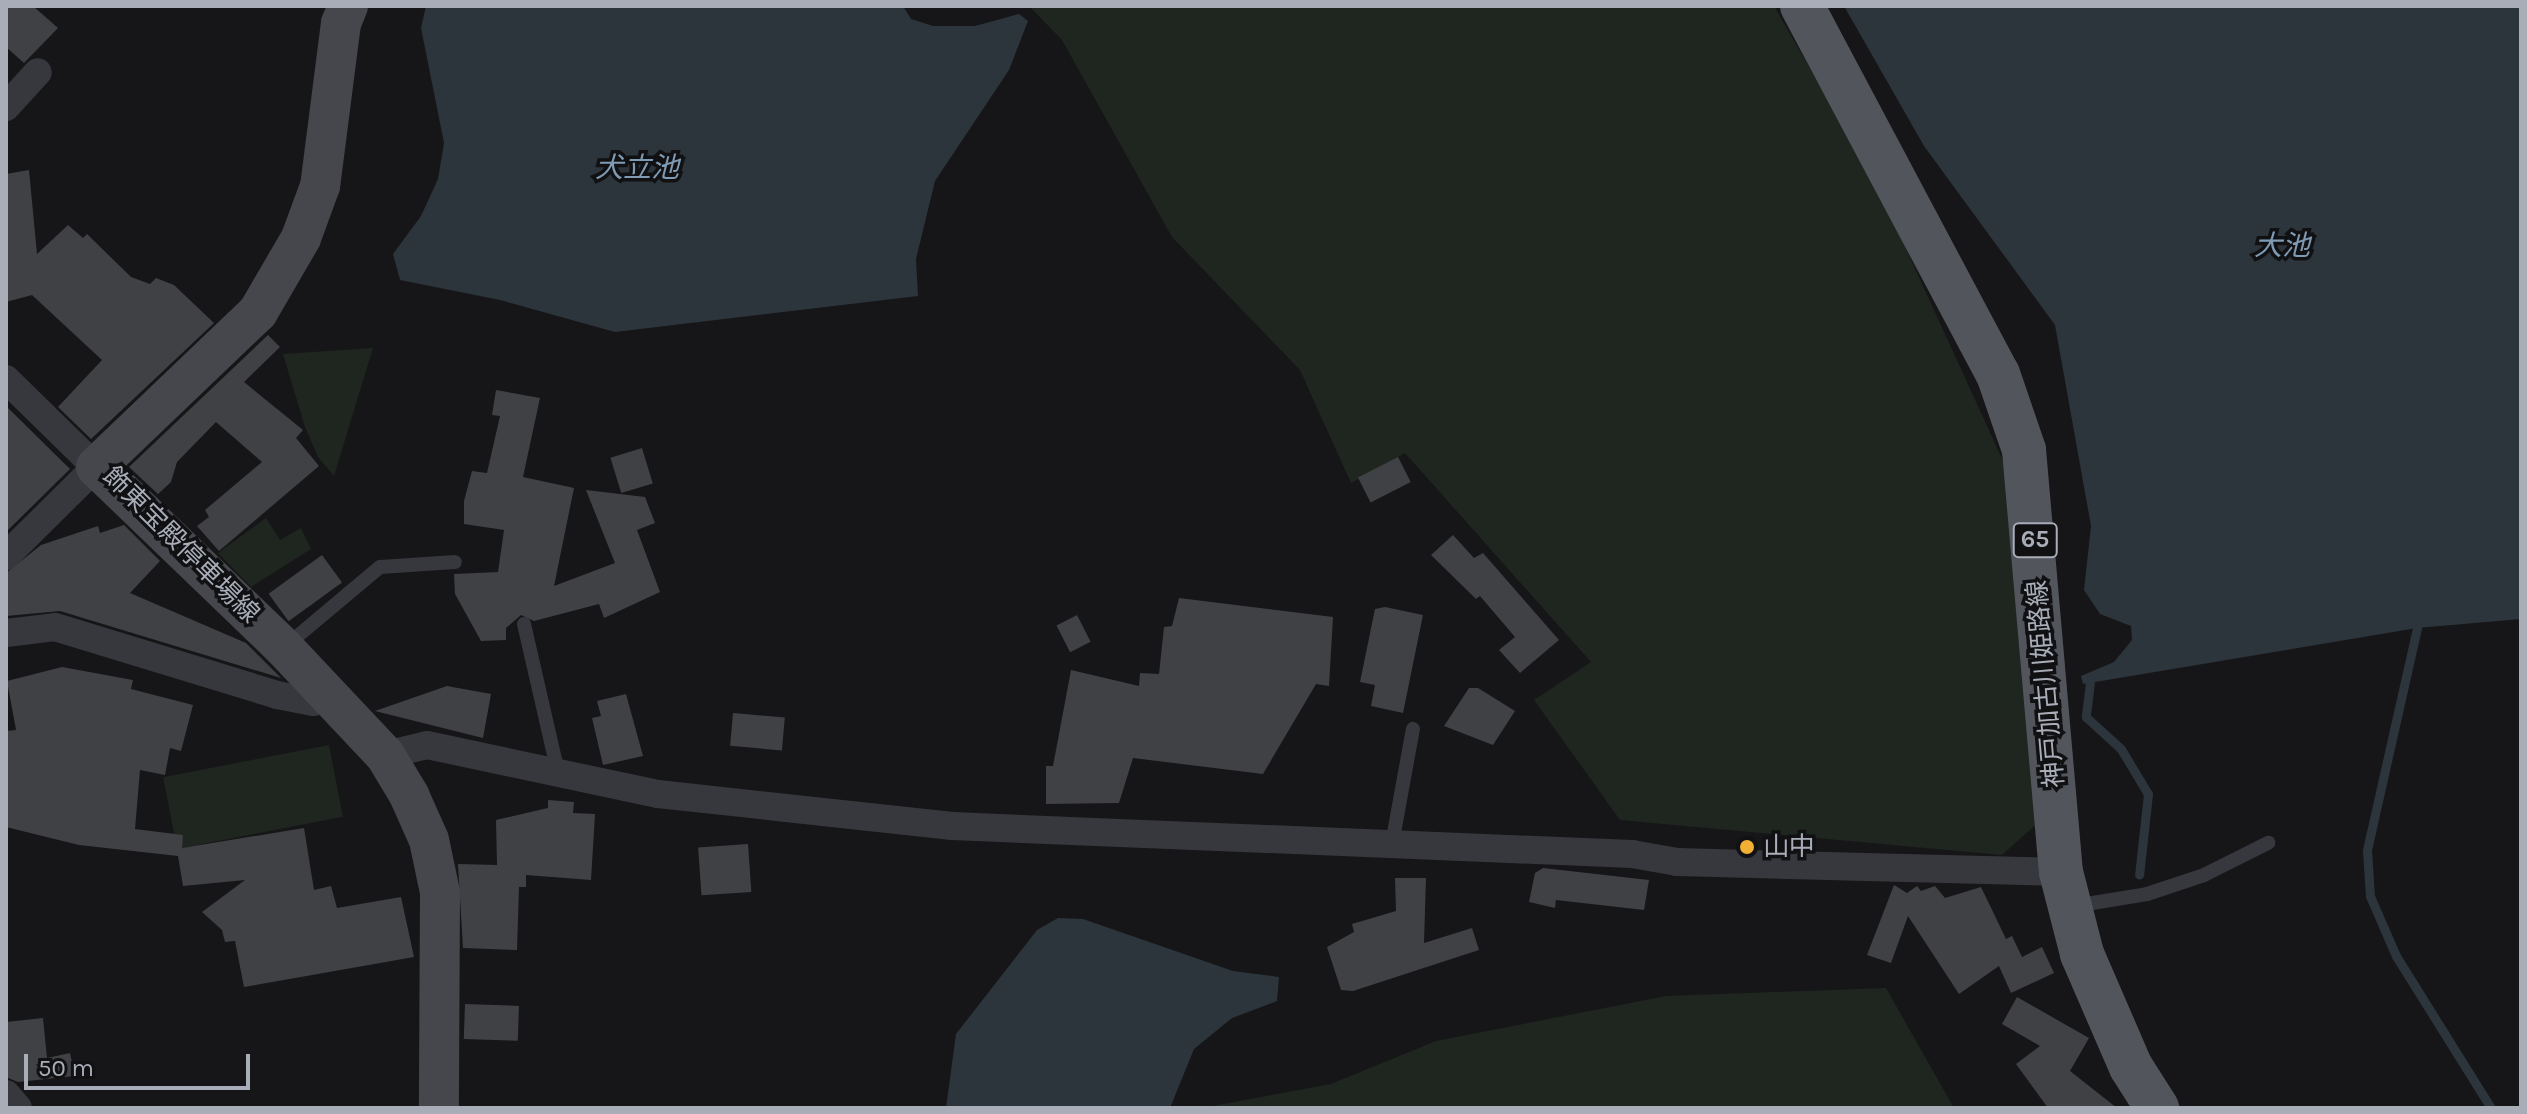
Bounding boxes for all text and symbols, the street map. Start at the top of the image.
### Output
water label: 犬立池 [595,151,679,185]
water label: 大池 [2254,229,2310,263]
street label: 飾東宝殿停車場線 [96,460,266,630]
road number: 65 [2011,520,2059,560]
street label: 神戸加古川姫路線 [2021,579,2071,789]
place label: 山中 [1763,831,1815,863]
marker: 山中 [1738,838,1756,856]
scale bar [28,1038,254,1088]
text: 50 m [38,1054,94,1082]

